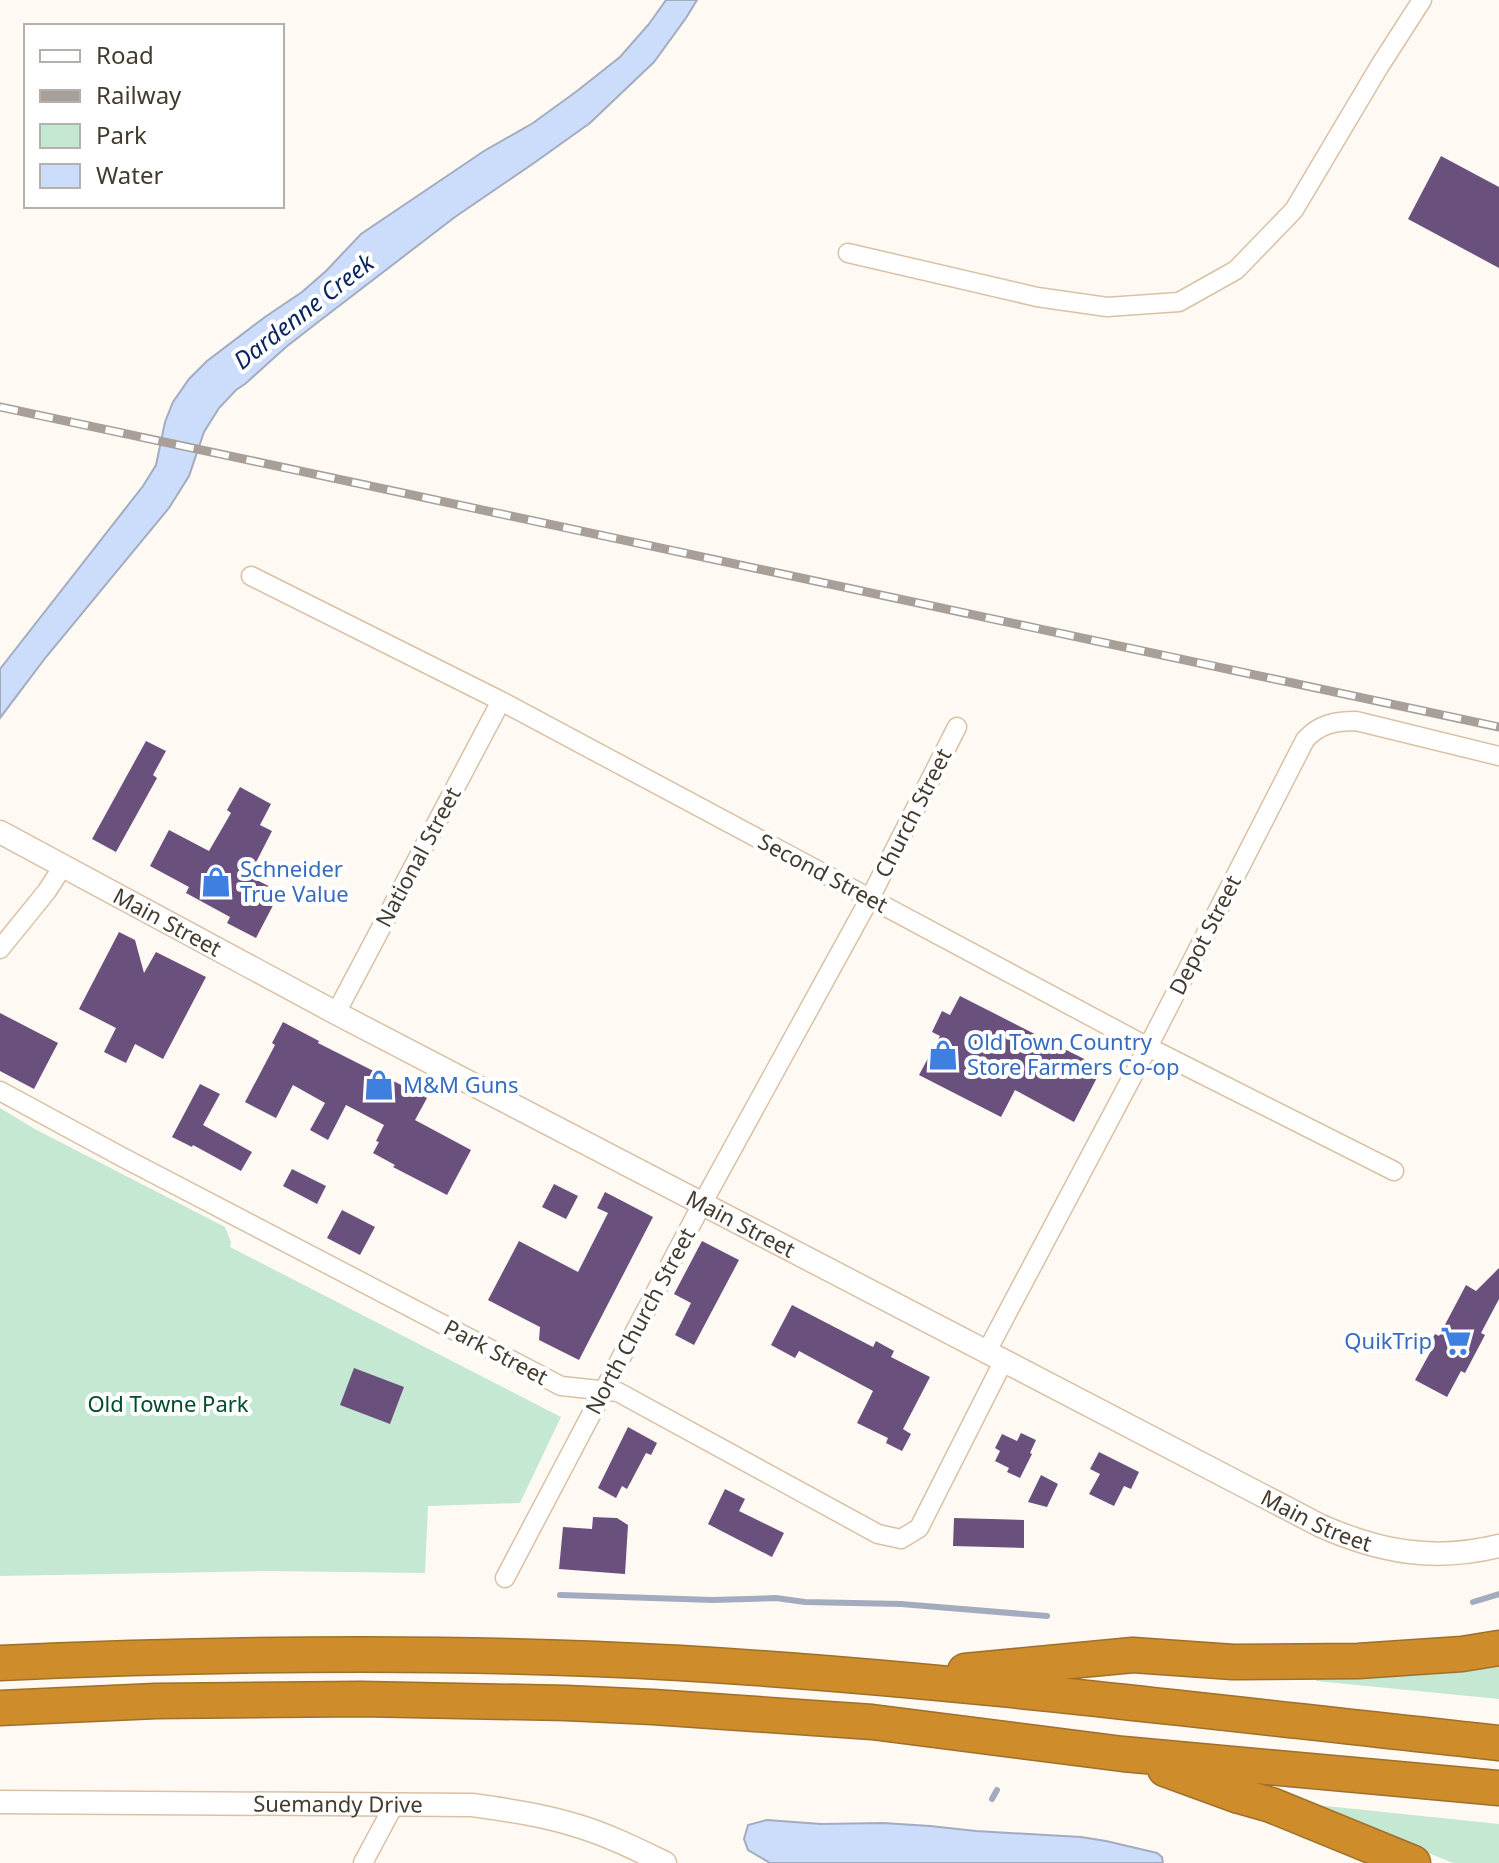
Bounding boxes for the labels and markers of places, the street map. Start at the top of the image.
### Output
place label: Schneider True Value [240,853,349,908]
shop icon: Schneider True Value [199,865,233,899]
place label: Old Town Country Store Farmers Co-op [967,1026,1179,1081]
shop icon: Old Town Country Store Farmers Co-op [926,1038,960,1072]
shop icon: M&M Guns [362,1068,396,1102]
place label: M&M Guns [403,1069,518,1099]
supermarket icon: QuikTrip [1439,1324,1473,1358]
place label: QuikTrip [1344,1325,1432,1355]

